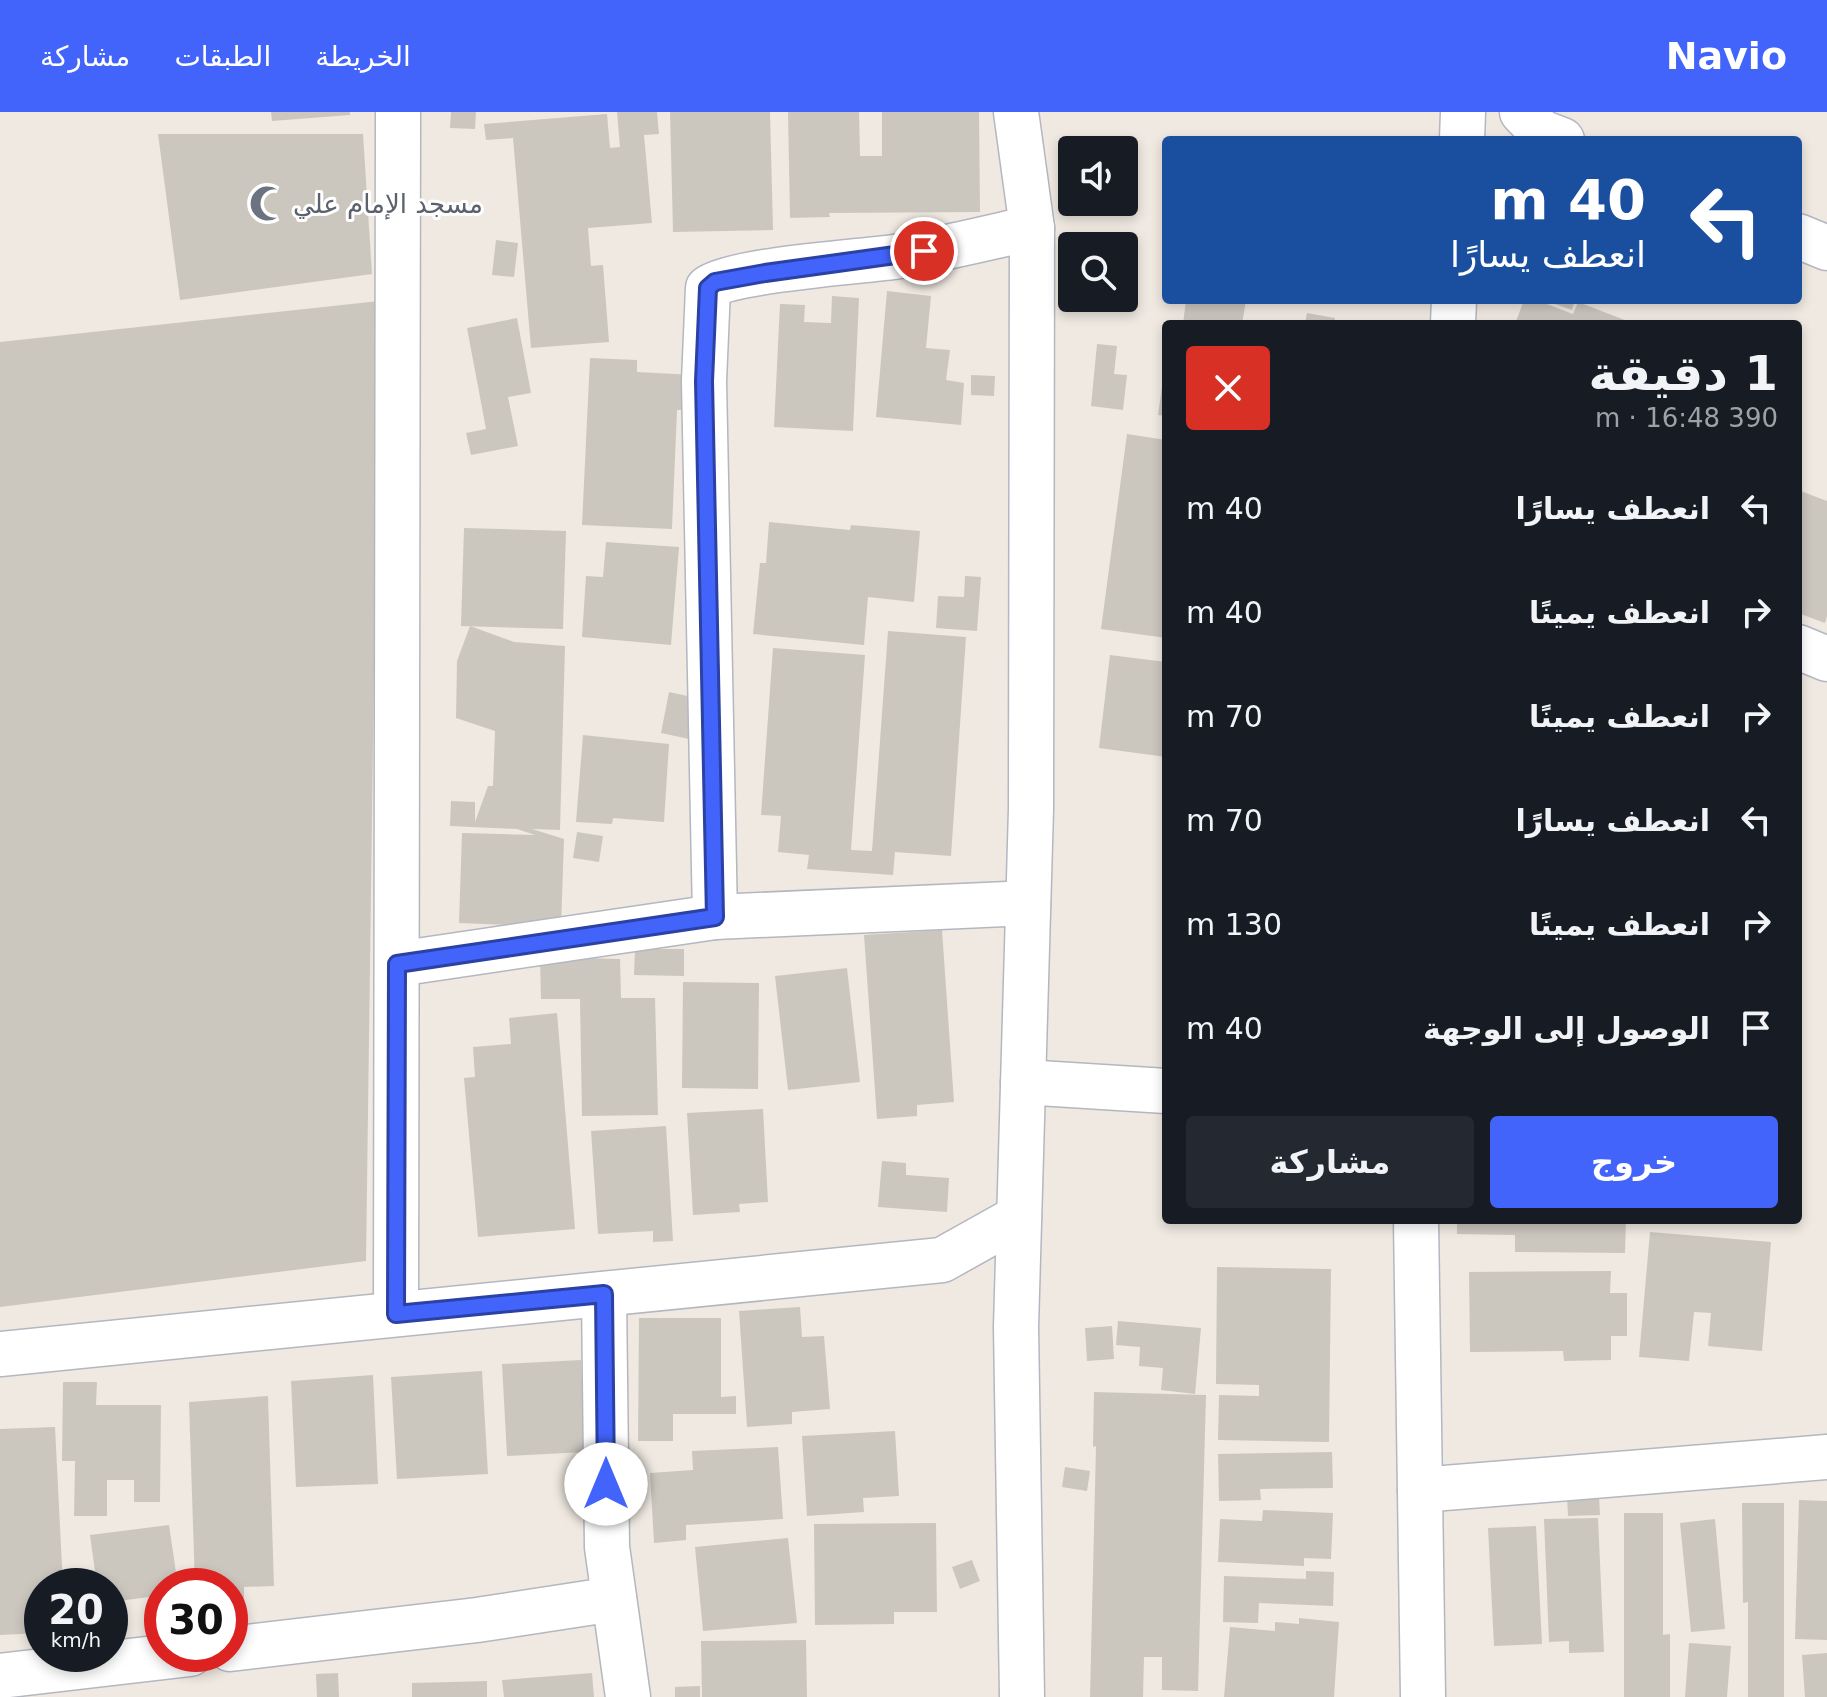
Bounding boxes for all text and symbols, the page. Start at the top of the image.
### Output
text: Navio [1666,34,1787,78]
text: مشاركة [40,40,130,73]
text: الطبقات [174,40,271,73]
text: الخريطة [315,40,411,73]
map controls [1058,136,1138,312]
button: sound [1058,136,1138,216]
text: 40 m [1490,167,1646,232]
icon: left [1674,168,1778,272]
mosque icon: مسجد الإمام علي [248,185,286,223]
place label: مسجد الإمام علي [293,189,483,220]
pin [890,217,958,285]
icon: arrive [902,229,946,273]
button: search [1058,232,1138,312]
text: انعطف يسارًا [1450,234,1646,275]
text: 1 دقيقة [1589,345,1778,401]
button: close [1186,346,1270,430]
text: 390 m · 16:48 [1595,403,1778,433]
icon: left [1734,486,1778,530]
text: 40 m [1186,491,1263,526]
text: انعطف يسارًا [1516,491,1710,526]
icon: right [1734,590,1778,634]
text: 40 m [1186,595,1263,630]
text: انعطف يمينًا [1529,595,1710,630]
icon: right [1734,694,1778,738]
text: 70 m [1186,699,1263,734]
text: انعطف يمينًا [1529,699,1710,734]
icon: left [1734,798,1778,842]
text: 70 m [1186,803,1263,838]
text: انعطف يسارًا [1516,803,1710,838]
icon: right [1734,902,1778,946]
text: 130 m [1186,907,1282,942]
text: انعطف يمينًا [1529,907,1710,942]
icon: arrive [1734,1006,1778,1050]
text: 40 m [1186,1011,1263,1046]
text: الوصول إلى الوجهة [1423,1011,1710,1046]
button: مشاركة [1186,1116,1474,1208]
button: خروج [1490,1116,1778,1208]
position arrow [564,1442,648,1526]
speed limit sign: 30 [144,1568,248,1672]
text: 20 [48,1587,104,1633]
text: km/h [51,1628,101,1652]

